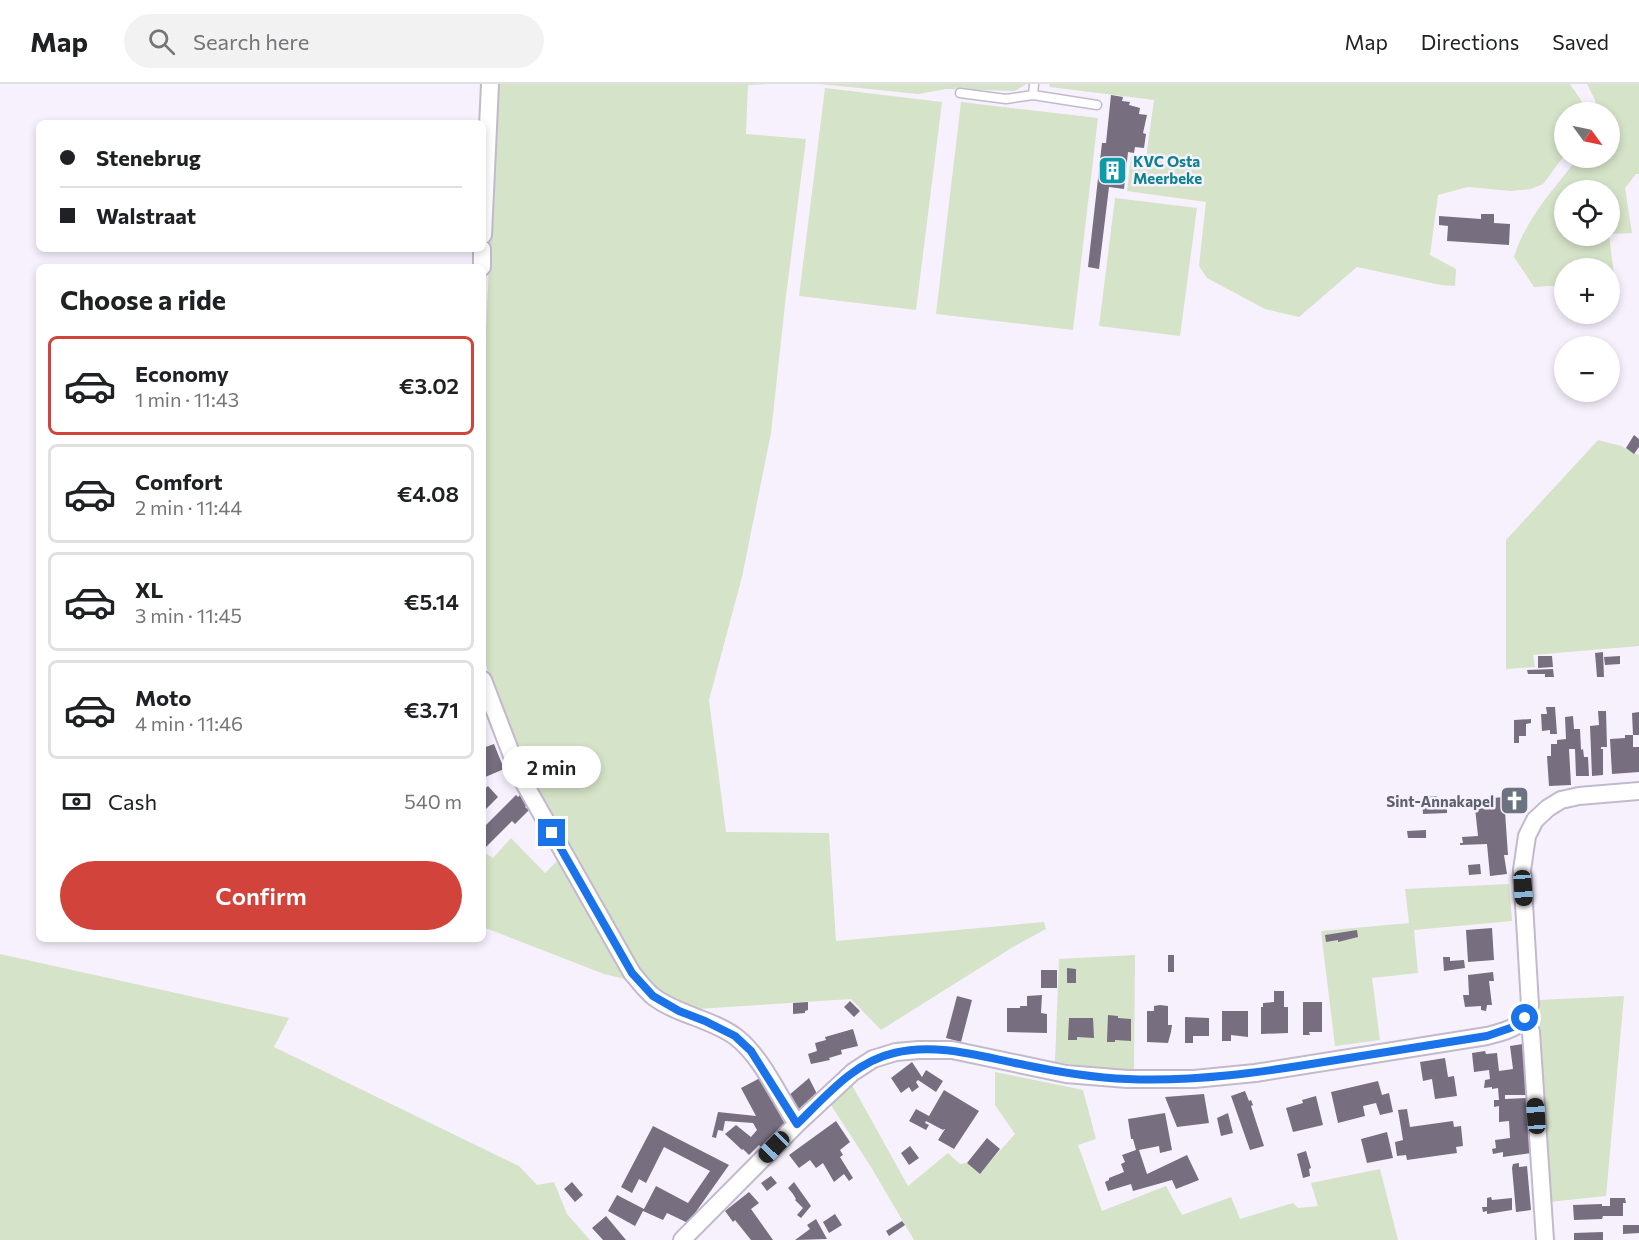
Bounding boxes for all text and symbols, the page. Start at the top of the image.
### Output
search box [124,14,544,68]
text: Map [30,24,88,58]
icon: search [145,25,178,58]
text: Search here [193,28,309,55]
text: Map [1345,29,1388,54]
text: Directions [1421,29,1519,54]
text: Saved [1552,29,1609,54]
north arrow [1554,102,1620,168]
map controls [1554,102,1620,402]
text: Stenebrug [96,144,201,171]
place label: KVC Osta Meerbeke [1133,152,1202,187]
building icon: KVC Osta Meerbeke [1096,154,1128,186]
button: locate [1554,180,1620,246]
text: Walstraat [96,202,196,229]
button: + [1554,258,1620,324]
text: Choose a ride [60,283,226,316]
button: − [1554,336,1620,402]
icon: car [63,359,117,413]
text: Economy [135,360,229,387]
text: €3.02 [399,372,459,399]
text: 1 min · 11:43 [135,387,239,411]
icon: car [63,467,117,521]
text: Comfort [135,468,223,495]
text: €4.08 [397,480,459,507]
text: 2 min · 11:44 [135,495,242,519]
icon: car [63,575,117,629]
text: XL [135,576,163,603]
text: €5.14 [404,588,459,615]
text: 3 min · 11:45 [135,603,242,627]
icon: car [63,683,117,737]
text: Moto [135,684,191,711]
text: €3.71 [404,696,459,723]
text: 4 min · 11:46 [135,711,243,735]
callout: 2 min [502,746,602,788]
text: 2 min [527,755,576,779]
icon: cash [60,785,93,818]
church icon: Sint-Annakapel [1499,785,1531,817]
text: Cash [108,788,157,815]
text: 540 m [404,789,462,813]
place label: Sint-Annakapel [1386,792,1494,810]
route end [538,819,565,846]
button: Confirm [60,861,462,930]
car [1513,869,1533,907]
route start [1511,1004,1538,1031]
car [1526,1097,1546,1135]
car [755,1128,793,1166]

